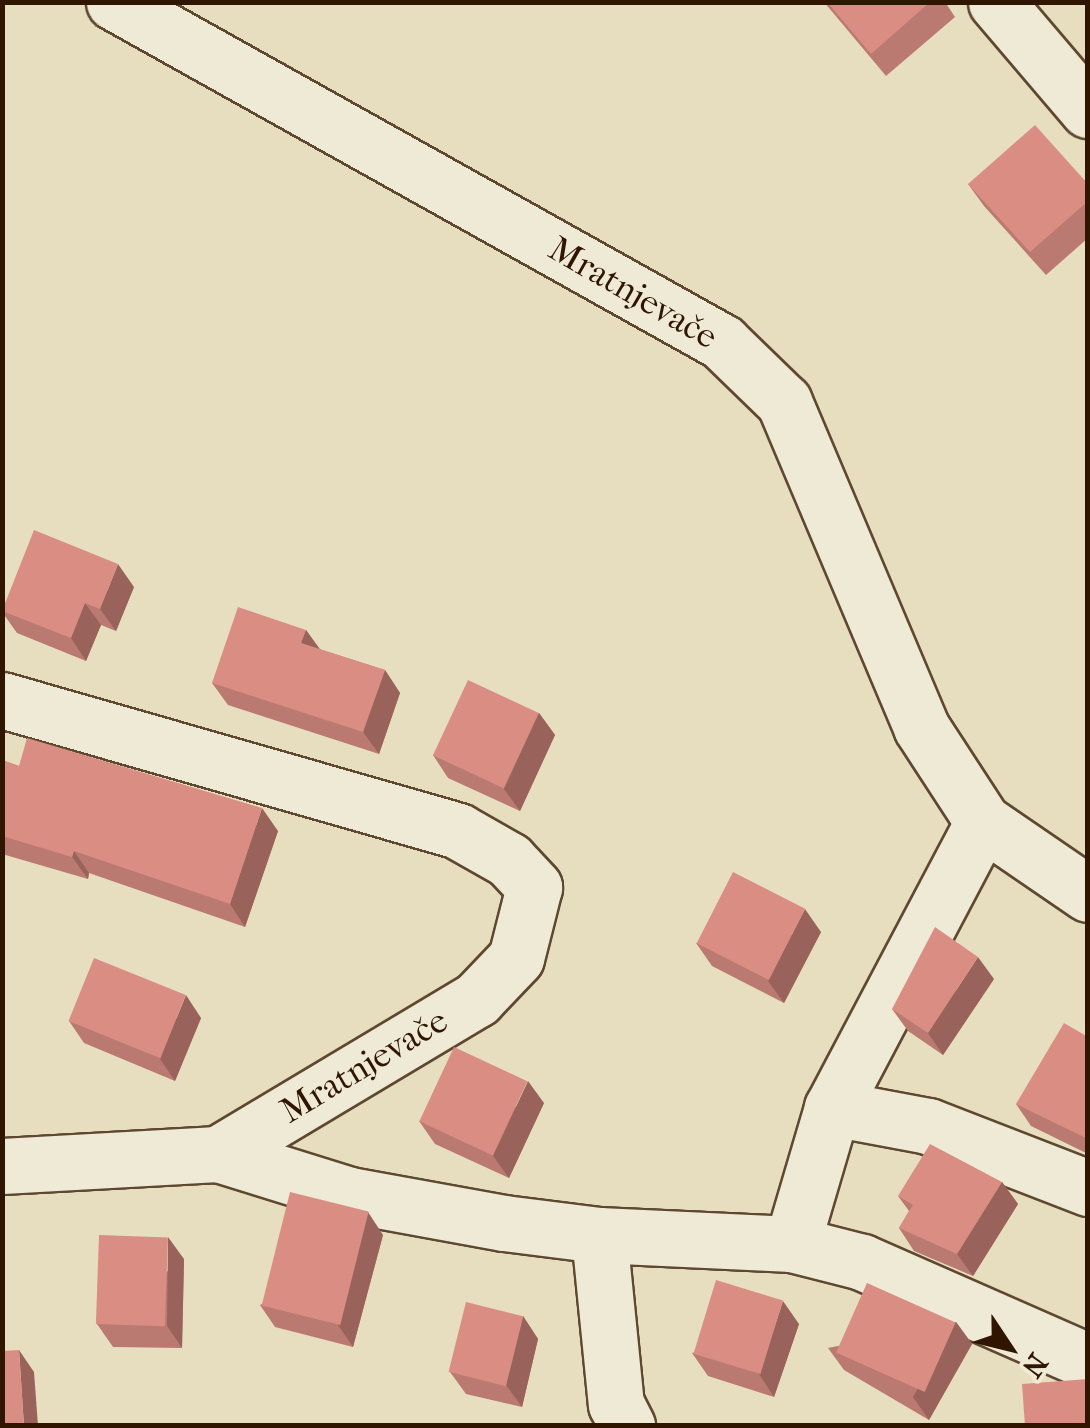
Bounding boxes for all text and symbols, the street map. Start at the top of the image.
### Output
street label: Mratnjevače [541,228,725,358]
street label: Mratnjevače [273,1000,455,1132]
north arrow [960,1298,1060,1398]
text: N [1015,1347,1055,1384]

